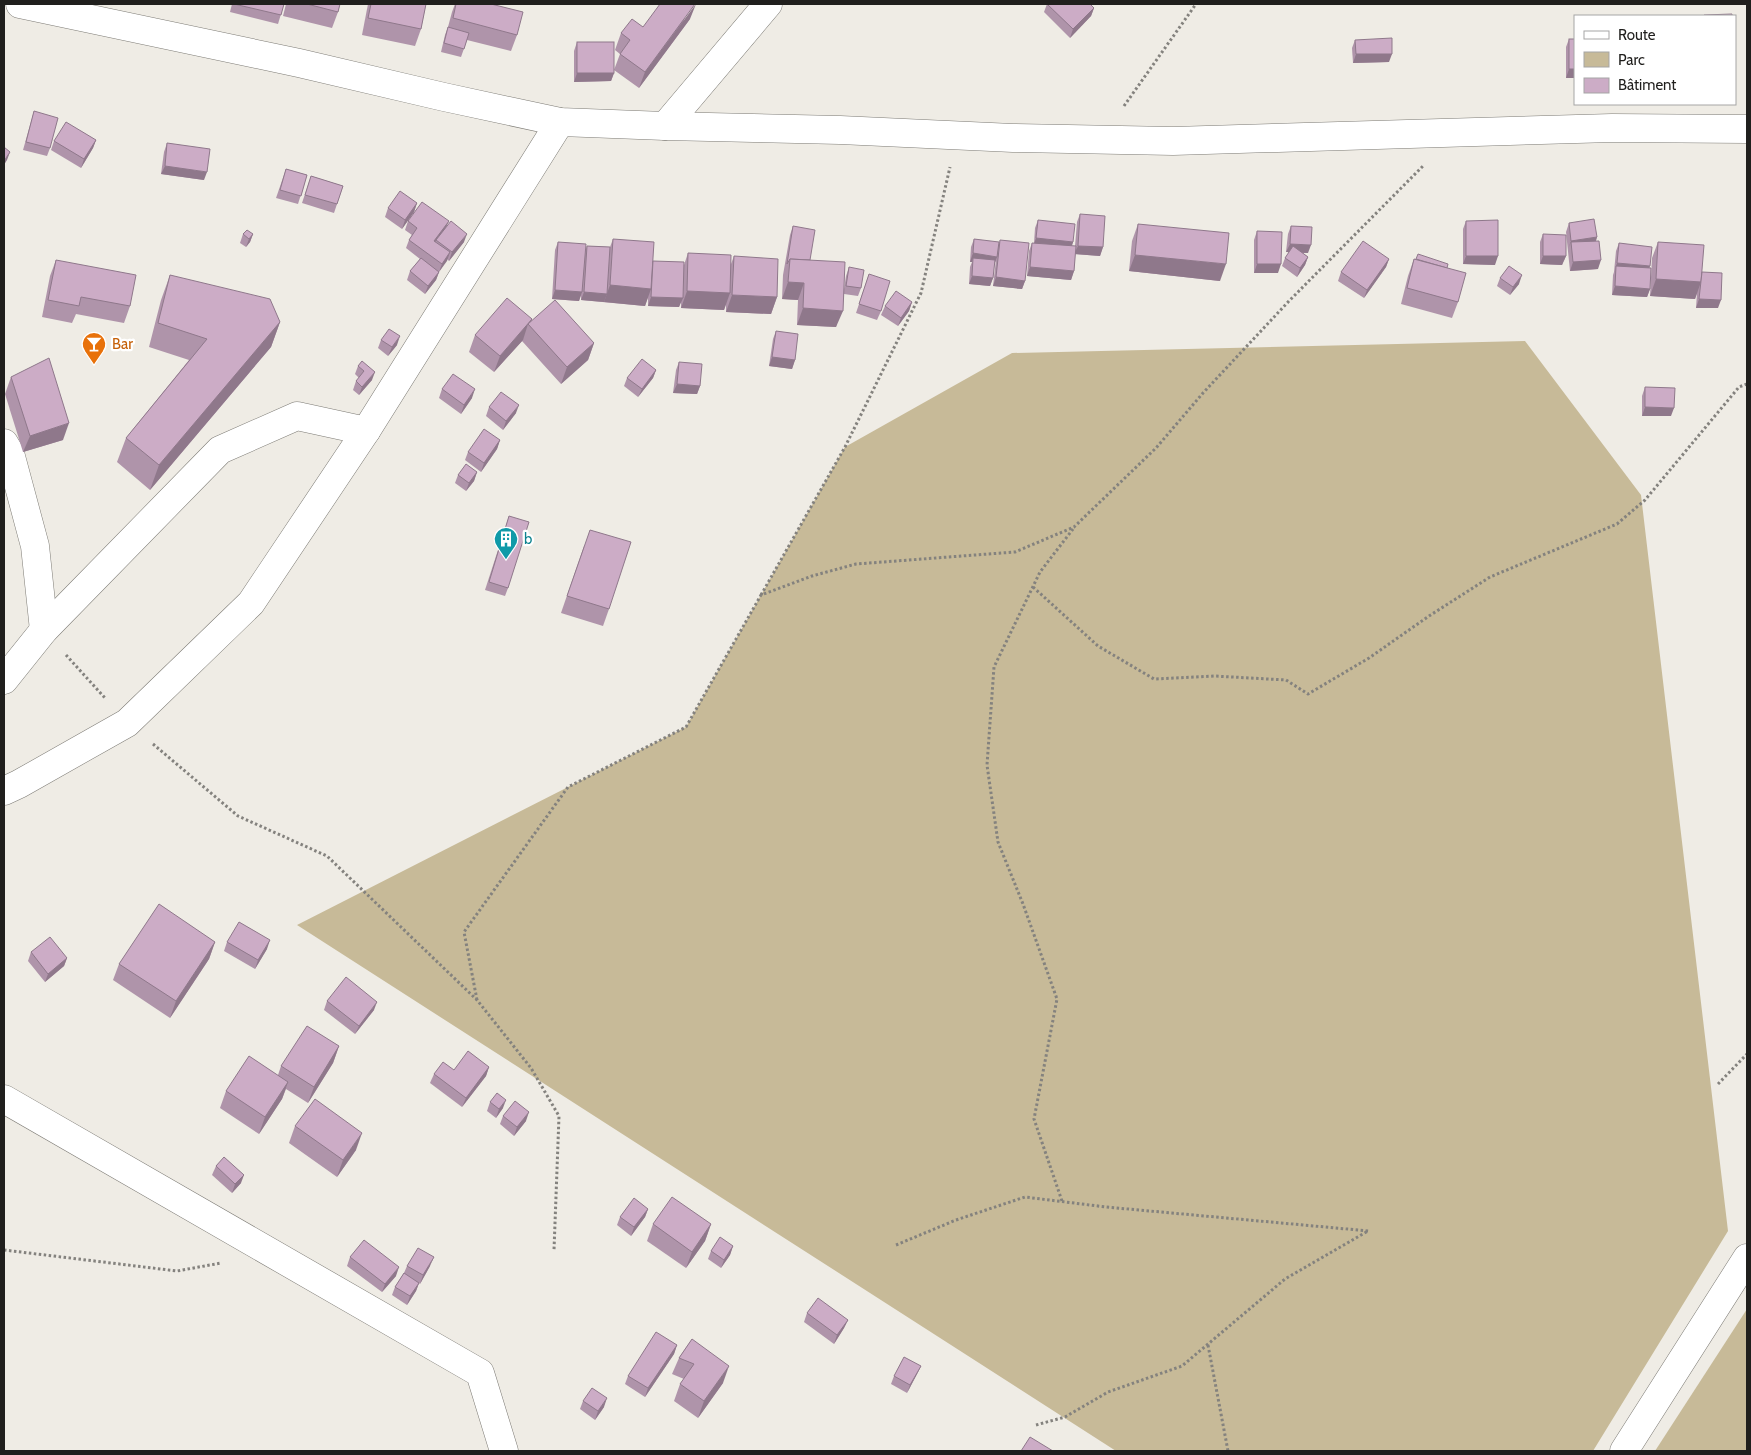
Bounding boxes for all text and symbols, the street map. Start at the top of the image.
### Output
legend [1574,15,1736,105]
text: Route [1618,26,1656,44]
text: Parc [1618,51,1645,69]
text: Bâtiment [1618,76,1676,94]
bar icon: Bar [81,331,107,365]
place label: Bar [112,335,133,353]
building icon: b [493,526,519,560]
place label: b [524,530,532,548]

